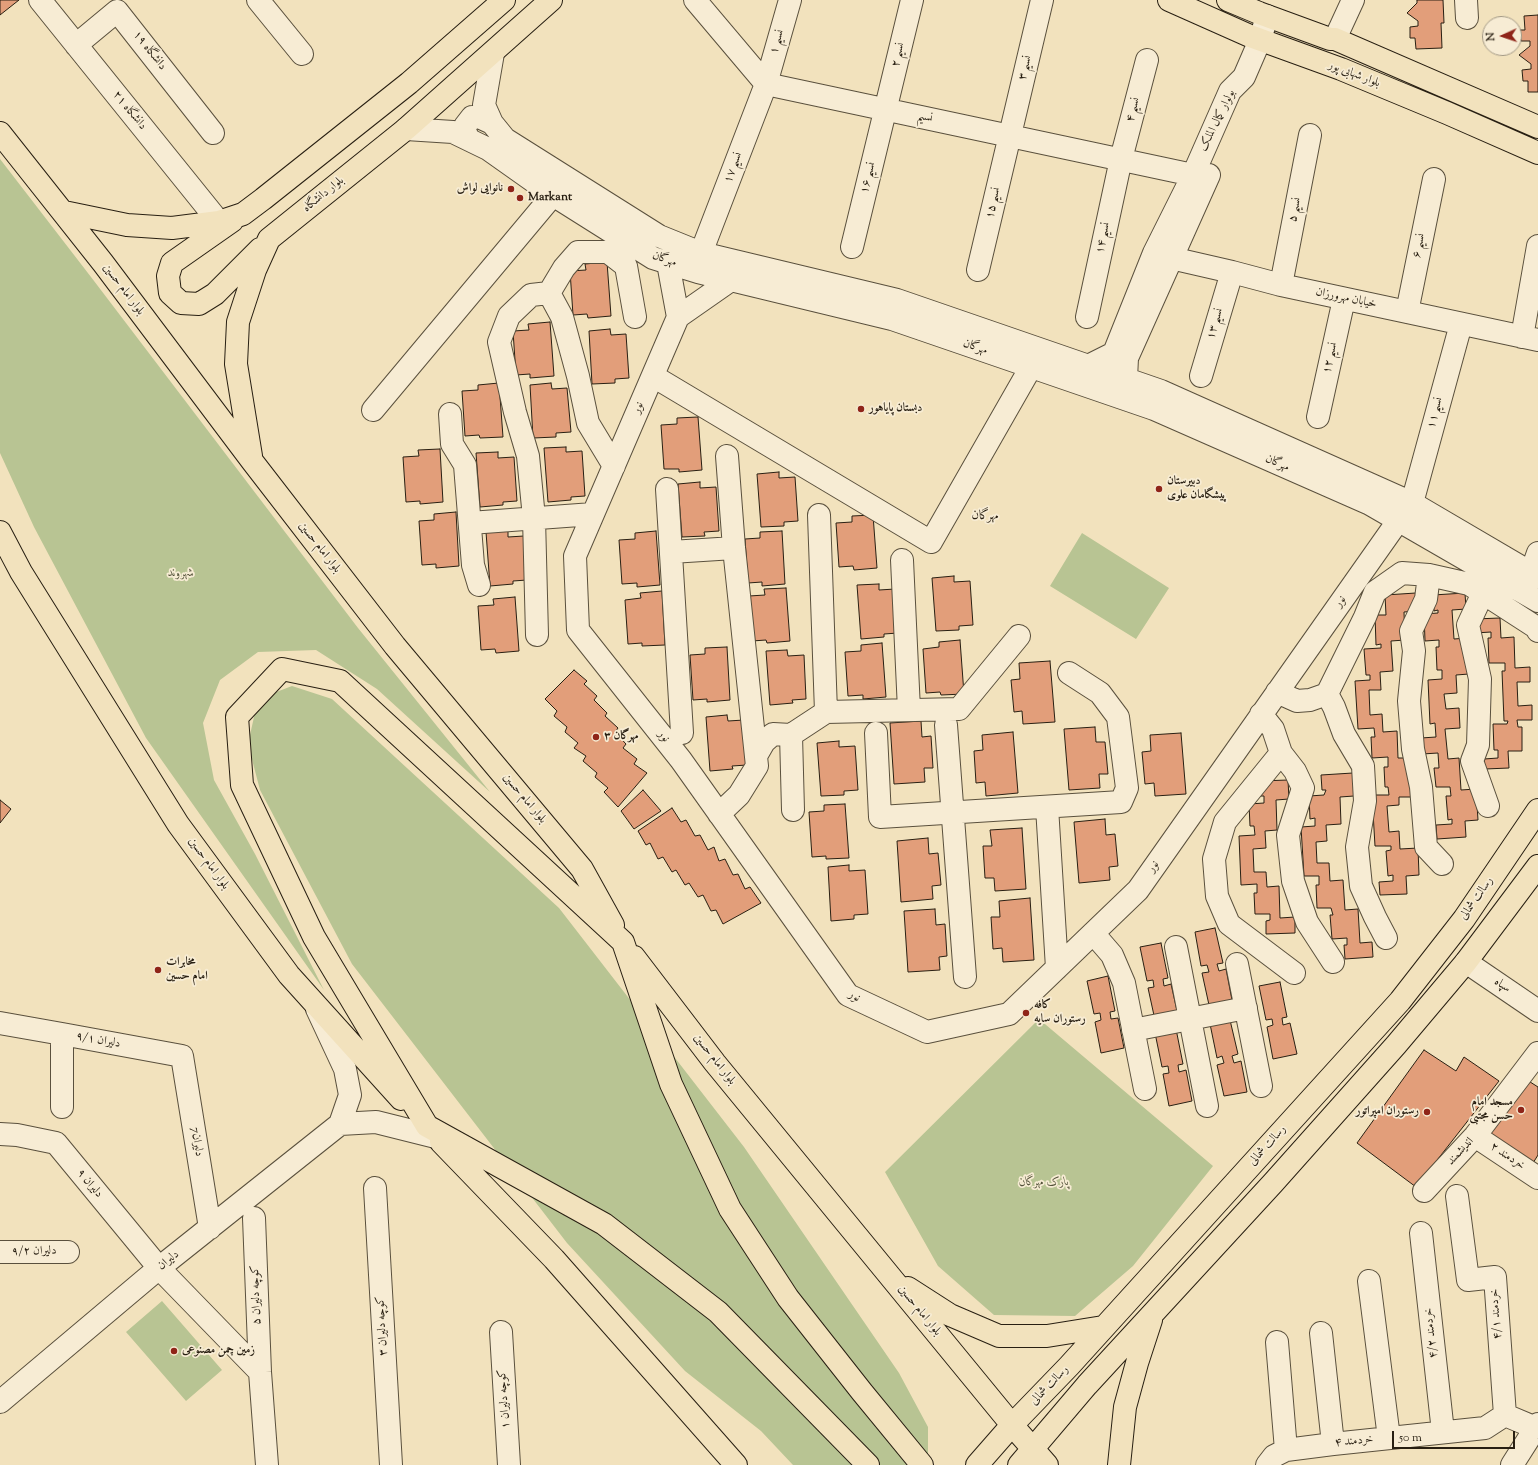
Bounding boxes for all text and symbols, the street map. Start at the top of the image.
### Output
north arrow [1482,16,1522,56]
street label: دانشگاه ۱۹ [129,28,169,74]
street label: نسیم ۱ [768,28,788,56]
text: N [1483,32,1499,41]
street label: نسیم ۲ [889,41,909,69]
street label: نسیم ۳ [1016,54,1036,82]
street label: بلوار شهابی پور [1326,59,1382,91]
street label: بولوار کمال الملک [1197,88,1239,154]
street label: دانشگاه ۲۱ [109,89,149,133]
street label: نسیم ۴ [1124,96,1144,124]
street label: نسیم [916,109,934,127]
street label: نسیم ۱۷ [722,151,746,185]
street label: نسیم ۱۶ [858,161,880,195]
street label: بلوار دانشگاه [301,174,347,216]
place label: نانوایی لواش [457,182,503,196]
marker: نانوایی لواش [506,184,516,194]
street label: نسیم ۱۵ [983,186,1005,220]
place label: Markant [528,191,572,205]
marker: Markant [515,193,525,203]
street label: نسیم ۵ [1287,196,1305,224]
street label: نسیم ۱۴ [1094,221,1114,255]
street label: نسیم ۶ [1411,232,1429,260]
street label: مهرگان [650,249,678,271]
street label: بلوار امام حسین [99,261,147,319]
street label: خیابان مهرورزان [1314,285,1378,313]
street label: نسیم ۱۳ [1204,307,1228,341]
street label: مهرگان [961,337,989,359]
street label: نسیم ۱۲ [1320,341,1342,375]
street label: نسیم ۱۱ [1425,396,1447,430]
street label: نور [630,400,648,416]
place label: دبستان پایاهور [869,402,922,416]
marker: دبستان پایاهور [856,404,866,414]
street label: مهرگان [1263,452,1291,476]
place label: دبیرستان پیشگامان علوی [1167,475,1227,503]
marker: دبیرستان پیشگامان علوی [1154,484,1164,494]
district label: مهرگان [972,509,998,525]
street label: بلوار امام حسین [295,520,343,576]
park label: شهروند [168,567,194,581]
street label: نور [1332,593,1350,611]
street label: نور [654,728,672,746]
place label: مهرگان ۳ [604,730,638,744]
marker: مهرگان ۳ [591,732,601,742]
street label: بلوار امام حسین [499,771,549,827]
street label: بلوار امام حسین [184,835,232,893]
street label: نور [1145,858,1163,876]
street label: رسالت شمالی [1457,875,1497,923]
place label: مخابرات امام حسین [166,956,208,984]
marker: مخابرات امام حسین [153,965,163,975]
street label: سپاه [1491,975,1513,997]
street label: نور [845,988,863,1006]
place label: کافه رستوران سایه [1034,999,1086,1027]
marker: کافه رستوران سایه [1021,1008,1031,1018]
street label: دلیران ۹/۱ [75,1030,121,1052]
street label: بلوار امام حسین [690,1032,738,1088]
place label: مسجد امام حسن مجتبی [1469,1096,1513,1124]
place label: رستوران امپراتور [1356,1105,1419,1119]
marker: مسجد امام حسن مجتبی [1516,1105,1526,1115]
marker: رستوران امپراتور [1422,1107,1432,1117]
street label: رسالت شمالی [1246,1123,1290,1169]
street label: دلیران7 [187,1126,205,1158]
street label: اندیشمند [1444,1135,1478,1169]
street label: خردمند ۲ [1487,1140,1527,1174]
street label: دلیران ۹ [73,1167,105,1201]
park label: پارک مهرگان [1019,1176,1069,1190]
street label: دلیران ۹/۲ [11,1244,57,1260]
street label: دلیران [155,1248,183,1274]
street label: کوچه دلیران ۵ [249,1265,265,1325]
street label: بلوار امام حسین [894,1283,944,1339]
street label: خردمند ۴/۱ [1488,1288,1506,1340]
street label: کوچه دلیران ۳ [374,1296,392,1356]
street label: خردمند ۴/۲ [1422,1307,1442,1359]
place label: زمین چمن مصنوعی [182,1344,255,1358]
marker: زمین چمن مصنوعی [169,1346,179,1356]
street label: رسالت شمالی [1028,1363,1072,1409]
street label: کوچه دلیران ۱ [496,1369,514,1429]
scale bar [1394,1423,1517,1449]
text: 50 m [1399,1429,1422,1447]
street label: خردمند ۴ [1334,1433,1374,1451]

